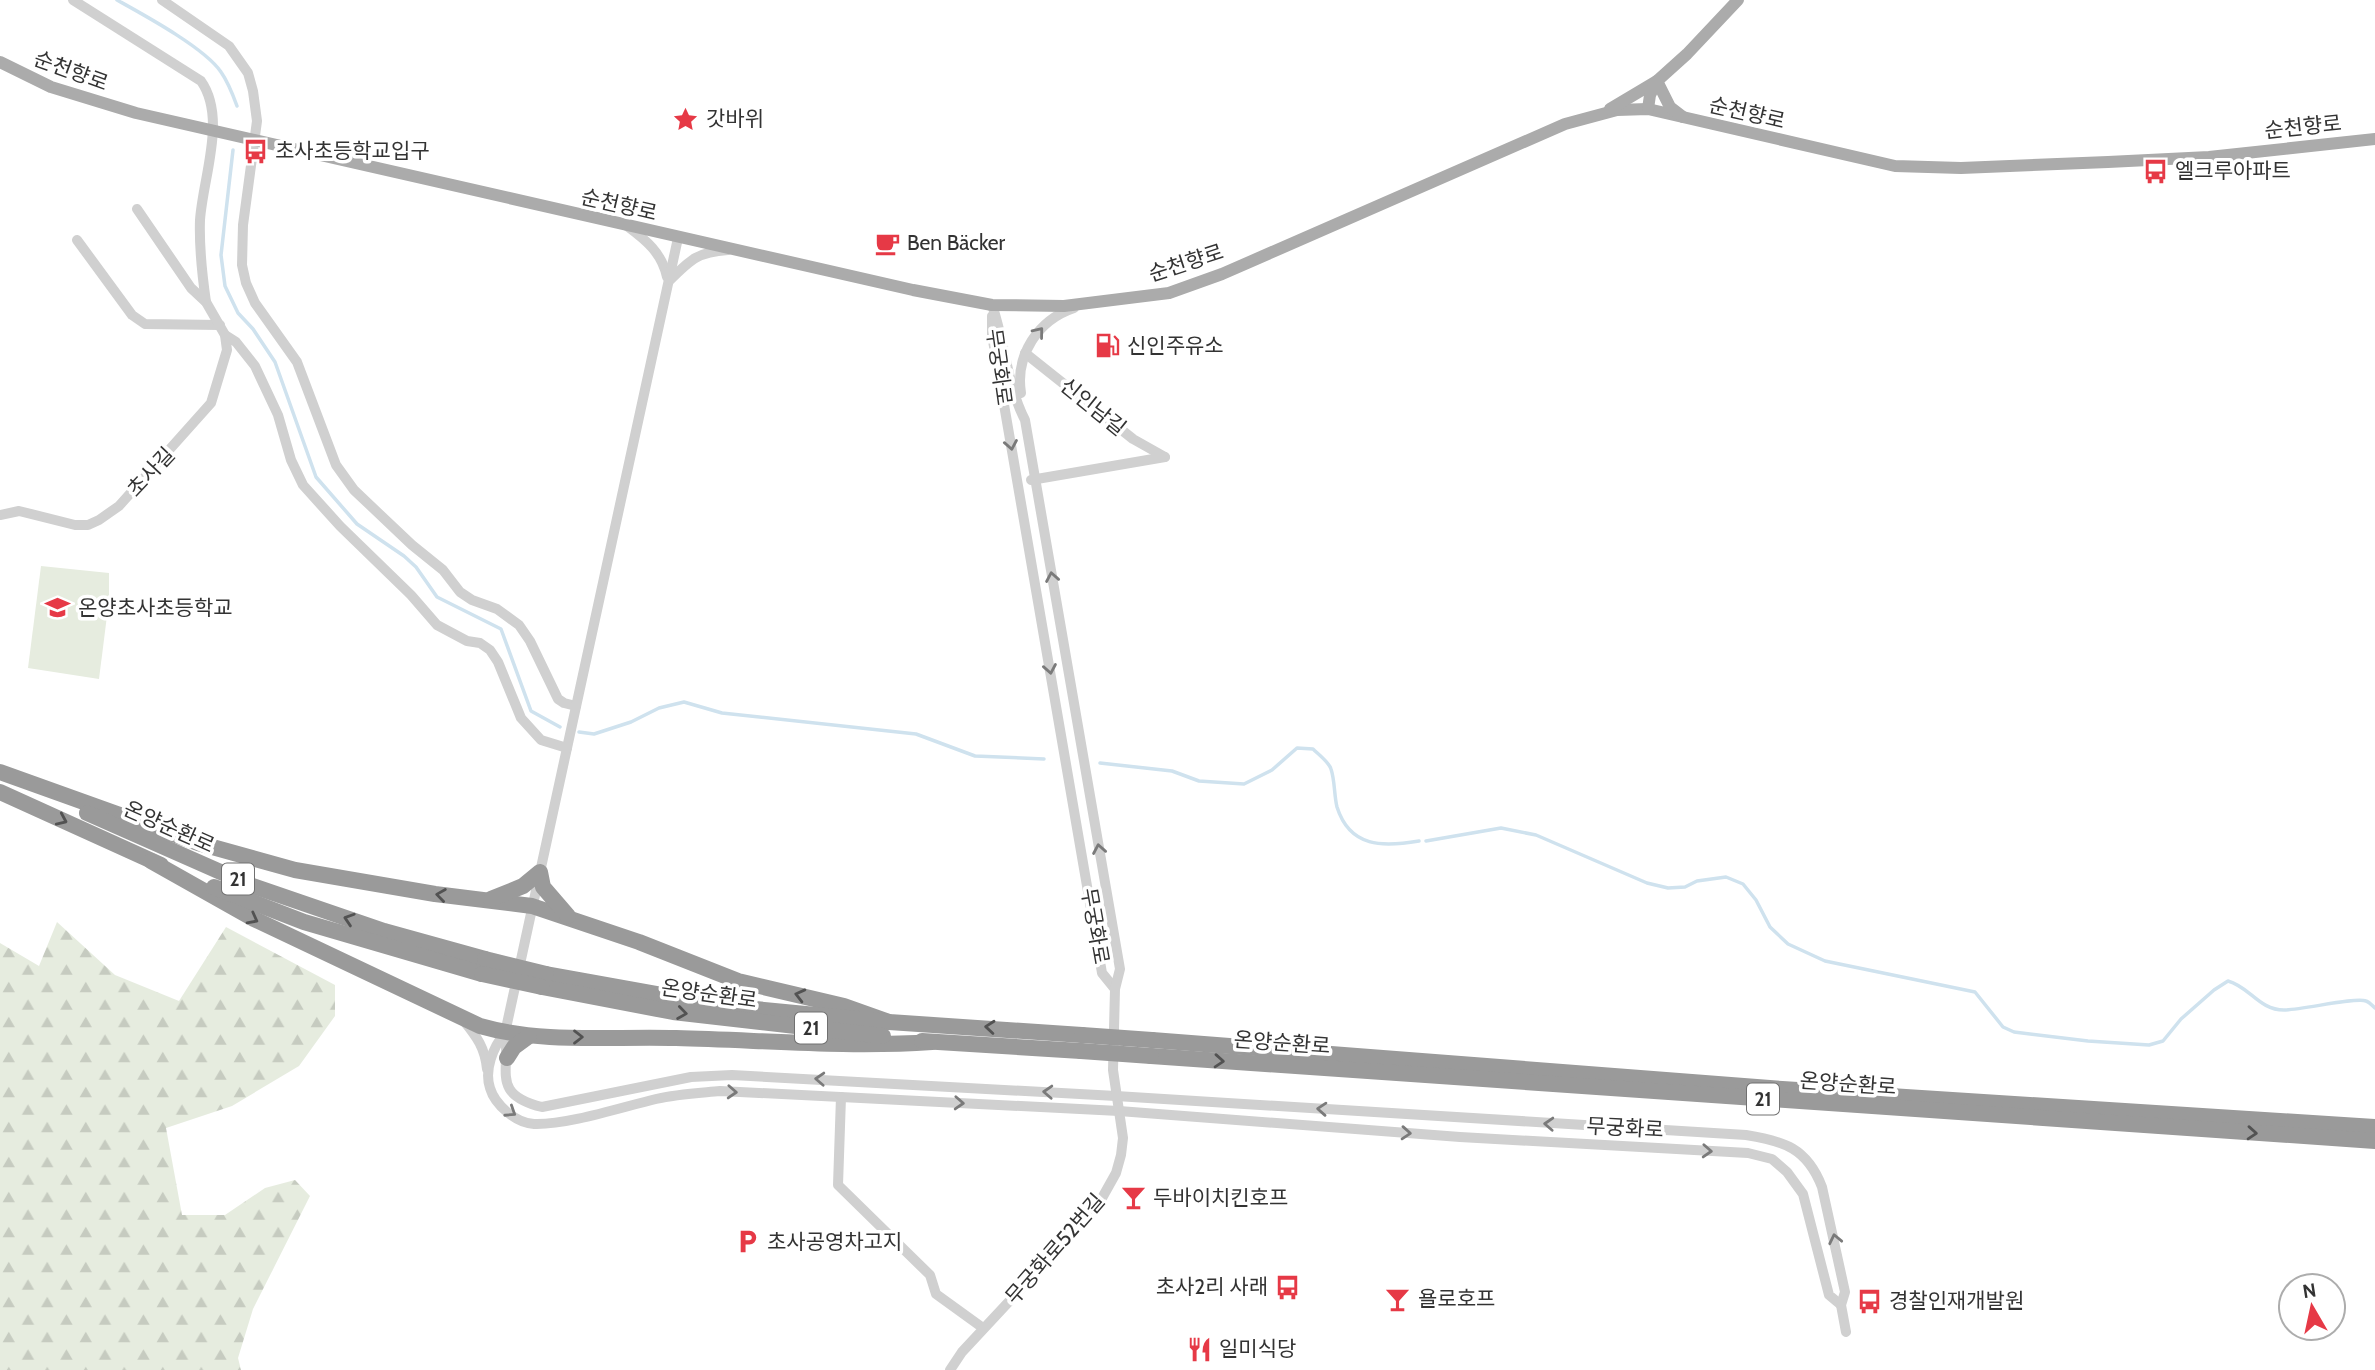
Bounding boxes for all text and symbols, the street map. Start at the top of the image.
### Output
street label: 순천향로 [31,46,112,95]
street label: 순천향로 [1707,92,1788,133]
place icon: 갓바위 [672,105,700,133]
place label: 갓바위 [706,106,764,131]
street label: 순천향로 [2263,110,2343,143]
bus stop icon: 초사초등학교입구 [241,137,269,165]
place label: 초사초등학교입구 [275,138,430,163]
bus stop icon: 엘크루아파트 [2141,157,2169,185]
place label: 엘크루아파트 [2175,158,2291,183]
street label: 순천향로 [579,184,660,225]
cafe icon: Ben Bäcker [873,229,901,257]
place label: Ben Bäcker [907,230,1006,255]
street label: 순천향로 [1145,239,1226,286]
street label: 무궁화로 [982,327,1017,407]
one-way arrow [1030,328,1043,340]
fuel station icon: 신인주유소 [1093,332,1121,360]
place label: 신인주유소 [1127,333,1224,358]
street label: 신인남길 [1055,373,1131,441]
one-way arrow [1003,439,1018,451]
street label: 초사길 [122,442,180,501]
one-way arrow [1045,571,1060,583]
school or university icon: 온양초사초등학교 [44,594,72,622]
place label: 온양초사초등학교 [78,595,233,620]
one-way arrow [1042,663,1057,675]
street label: 온양순환로 [120,795,218,858]
one-way arrow [55,812,67,826]
one-way arrow [1092,844,1107,855]
road number: 21 [222,864,254,894]
street label: 무궁화로 [1076,886,1115,966]
one-way arrow [435,887,447,902]
one-way arrow [246,910,258,924]
one-way arrow [344,913,356,927]
street label: 온양순환로 [659,974,759,1013]
one-way arrow [794,989,806,1004]
one-way arrow [676,1005,688,1020]
road number: 21 [795,1012,827,1044]
one-way arrow [984,1020,995,1035]
street label: 온양순환로 [1233,1027,1331,1058]
one-way arrow [573,1029,584,1045]
one-way arrow [1214,1053,1225,1068]
street label: 온양순환로 [1799,1068,1897,1099]
one-way arrow [815,1072,826,1087]
one-way arrow [727,1084,738,1099]
road number: 21 [1747,1084,1779,1114]
one-way arrow [1042,1085,1053,1100]
one-way arrow [954,1096,965,1111]
one-way arrow [1316,1102,1327,1117]
one-way arrow [503,1104,516,1117]
street label: 무궁화로 [1586,1113,1664,1142]
one-way arrow [1543,1116,1554,1131]
one-way arrow [1401,1125,1412,1140]
one-way arrow [2247,1125,2258,1140]
one-way arrow [1702,1143,1713,1158]
bar icon: 두바이치킨호프 [1119,1184,1147,1212]
place label: 두바이치킨호프 [1153,1185,1288,1210]
street label: 무궁화로52번길 [1000,1188,1109,1309]
parking icon: 초사공영차고지 [733,1228,761,1256]
place label: 초사공영차고지 [767,1229,902,1254]
one-way arrow [1828,1233,1843,1245]
north arrow [2277,1272,2347,1342]
bus stop icon: 초사2리 사래 [1274,1273,1302,1301]
place label: 초사2리 사래 [1156,1274,1268,1299]
text: N [2301,1278,2318,1303]
bar icon: 욜로호프 [1384,1285,1412,1313]
place label: 욜로호프 [1418,1286,1495,1311]
bus stop icon: 경찰인재개발원 [1855,1287,1883,1315]
place label: 경찰인재개발원 [1889,1288,2024,1313]
restaurant icon: 일미식당 [1185,1335,1213,1363]
place label: 일미식당 [1219,1336,1296,1361]

